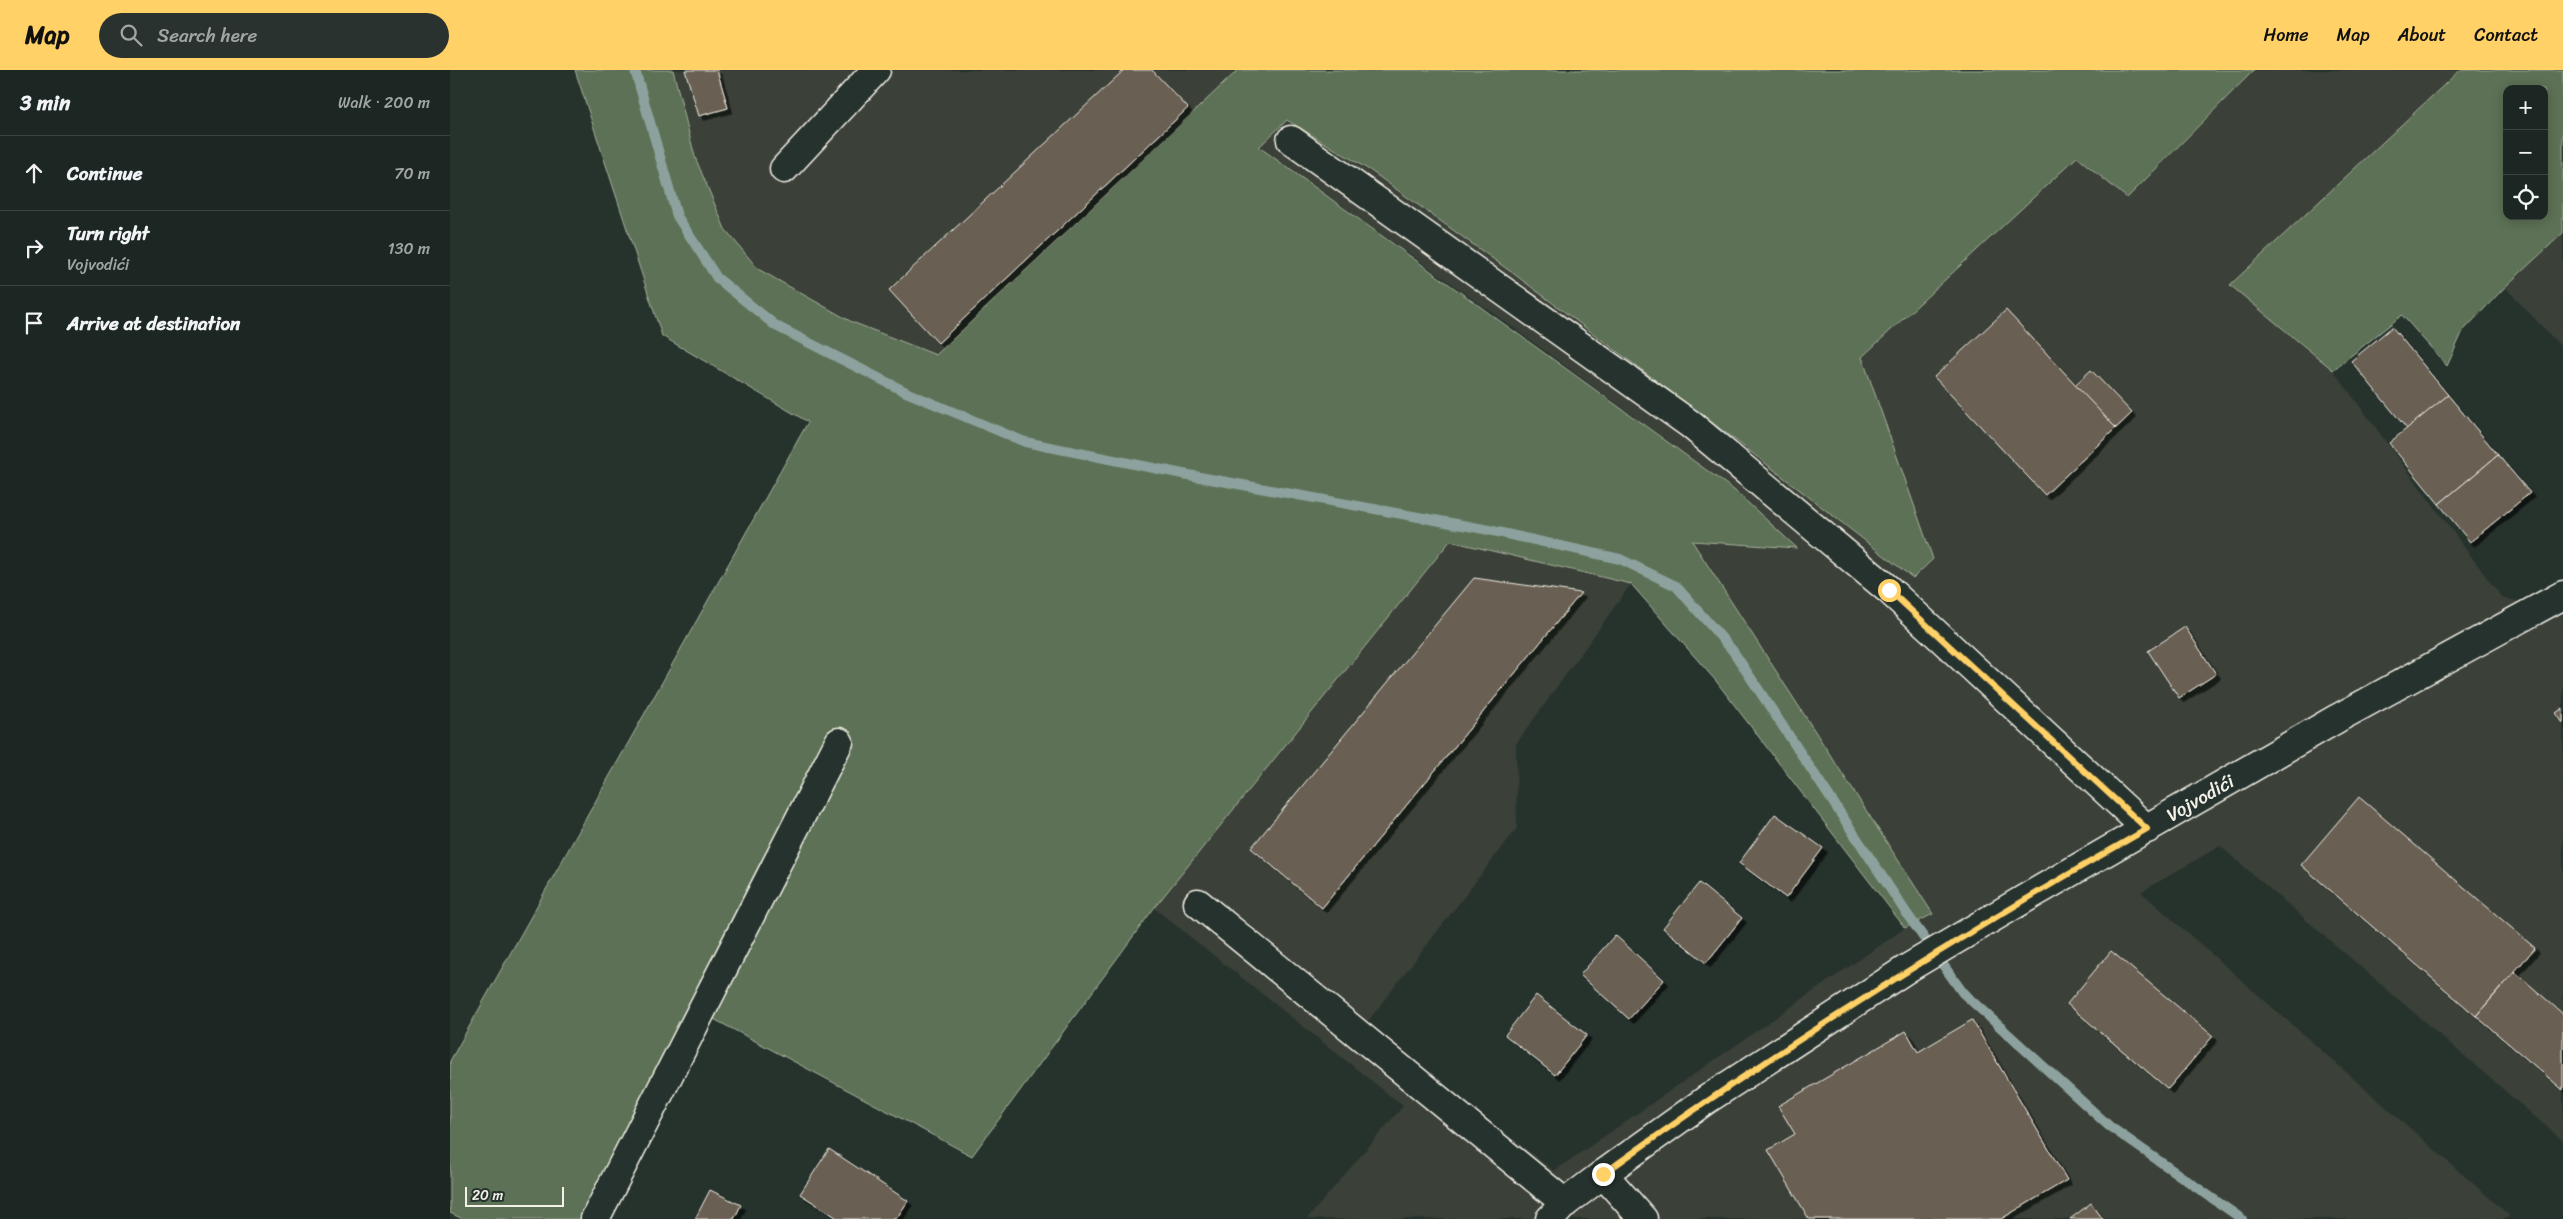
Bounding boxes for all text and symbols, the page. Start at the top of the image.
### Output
search box [99,13,449,58]
text: Map [25,14,69,56]
text: Search here [157,19,257,52]
text: Home [2264,19,2309,51]
text: Map [2337,19,2370,51]
text: About [2398,19,2446,51]
text: Contact [2474,19,2538,51]
icon: search [117,21,145,49]
text: 3 min [20,84,70,122]
map controls [2503,85,2548,220]
button: + [2503,85,2548,130]
text: Walk · 200 m [338,88,430,117]
button: − [2503,130,2548,175]
text: Continue [67,157,143,190]
icon: ahead [20,159,48,187]
text: 70 m [394,159,430,188]
button: locate [2503,175,2548,220]
text: Turn right [67,217,149,250]
icon: right [20,234,48,262]
text: 130 m [388,234,430,263]
text: Vojvodići [67,250,129,279]
text: Arrive at destination [67,307,240,340]
icon: arrive [20,309,48,337]
route start [1878,579,1901,602]
street label: Vojvodići [2160,764,2241,830]
route end [1592,1163,1615,1186]
text: 20 m [472,1183,503,1208]
scale bar [465,1184,564,1207]

